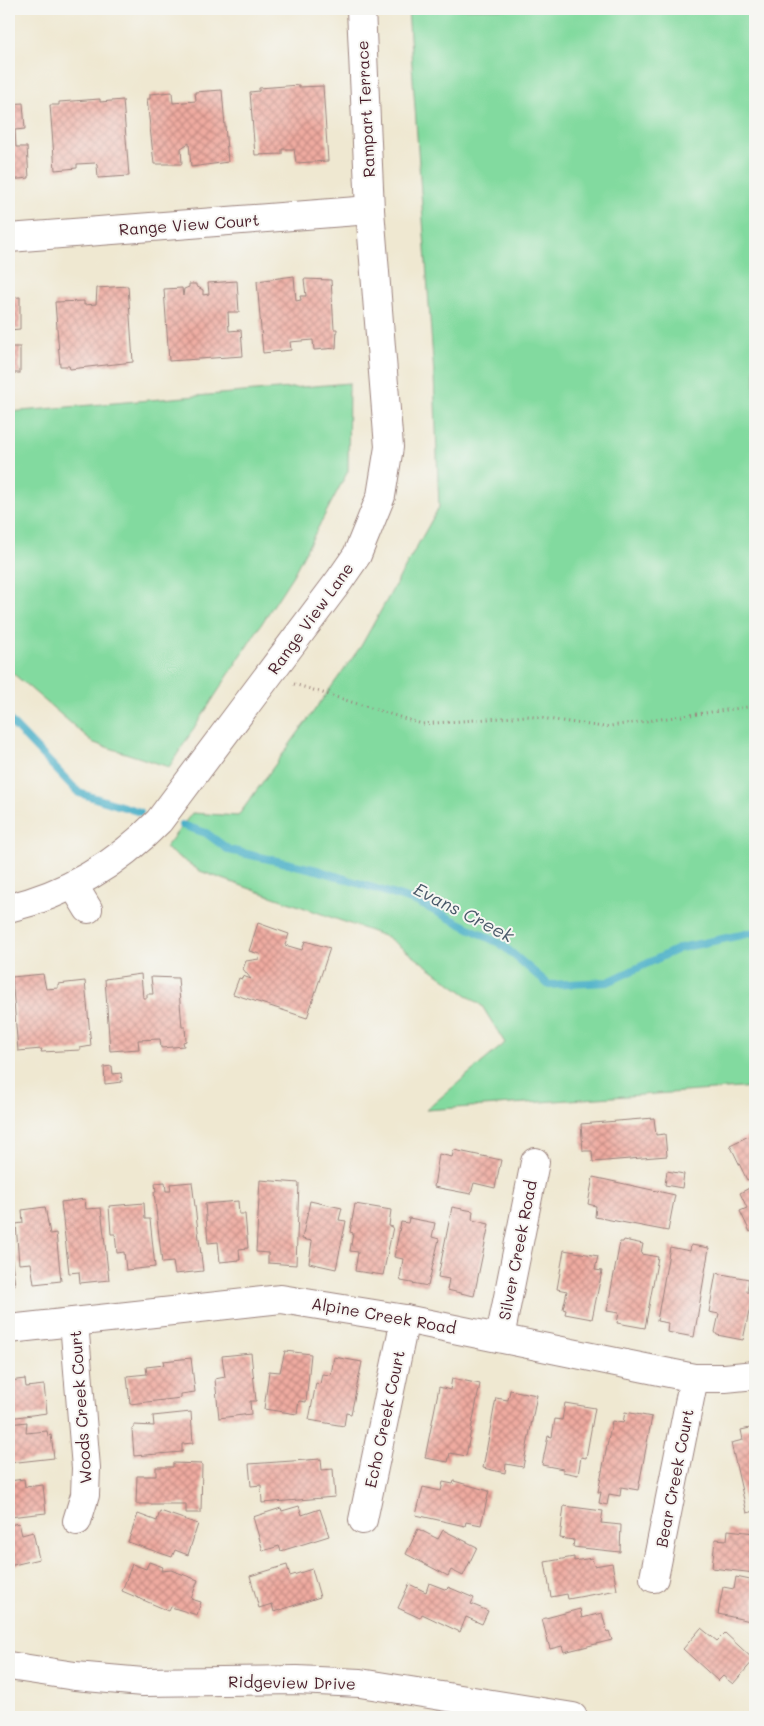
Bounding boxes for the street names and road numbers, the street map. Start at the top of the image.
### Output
street label: Rampart Terrace [351,40,379,178]
street label: Range View Court [118,209,260,239]
street label: Range View Lane [262,558,358,678]
street label: Silver Creek Road [493,1178,541,1322]
street label: Alpine Creek Road [310,1292,458,1338]
street label: Woods Creek Court [64,1330,96,1484]
street label: Echo Creek Court [359,1348,409,1490]
street label: Bear Creek Court [650,1407,698,1549]
street label: Ridgeview Drive [228,1670,356,1694]

